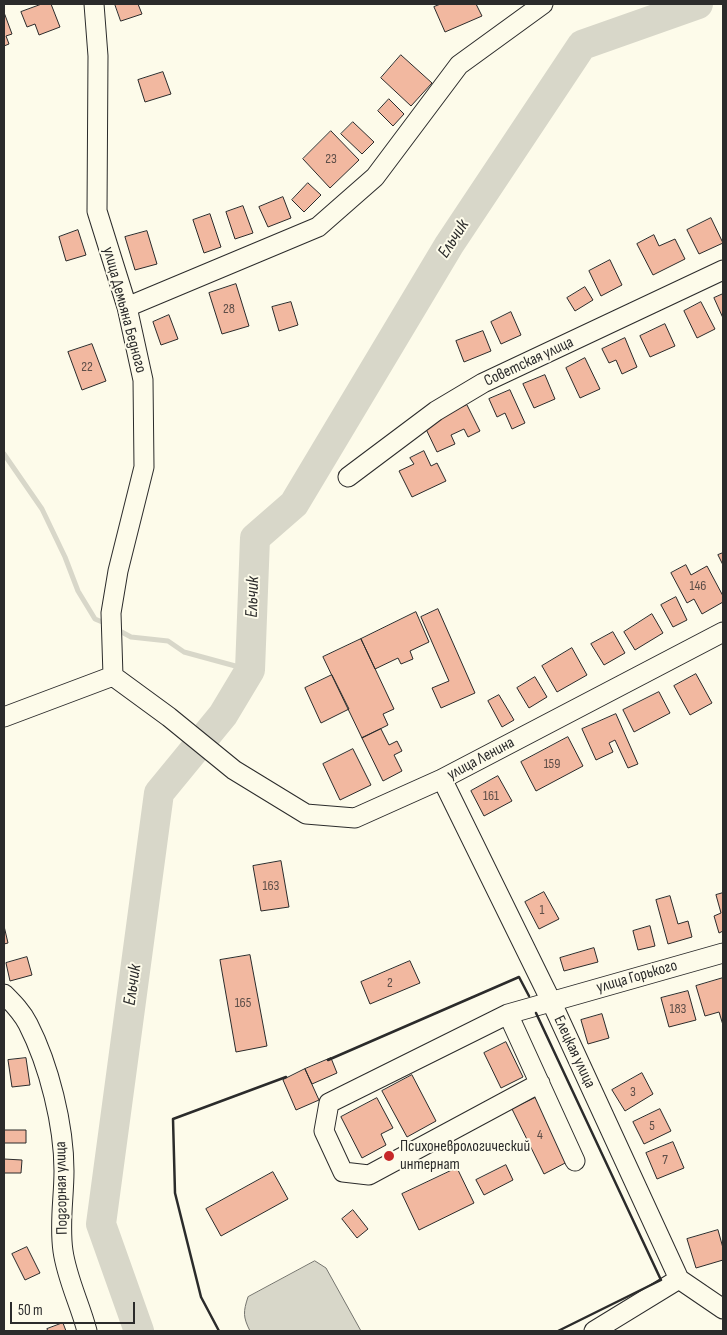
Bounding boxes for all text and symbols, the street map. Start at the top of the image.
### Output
house number: 23 [325,151,337,167]
water label: Ельчик [434,216,474,262]
street label: улица Демьяна Бедного [98,245,150,375]
house number: 28 [223,301,235,317]
street label: Советская улица [481,333,577,391]
house number: 22 [81,359,93,375]
water label: Ельчик [241,576,265,618]
house number: 146 [690,578,706,594]
street label: улица Ленина [444,733,518,785]
house number: 159 [544,756,560,772]
house number: 161 [483,788,499,804]
house number: 163 [263,878,279,894]
house number: 1 [540,902,544,918]
street label: улица Горького [594,956,680,998]
water label: Ельчик [119,963,147,1007]
house number: 2 [387,975,393,991]
house number: 165 [235,995,251,1011]
house number: 183 [670,1001,686,1017]
street label: Елецкая улица [549,1013,599,1091]
house number: 3 [630,1084,636,1100]
house number: 5 [649,1118,655,1134]
house number: 4 [537,1127,543,1143]
place label: Психоневрологический интернат [400,1137,530,1175]
street label: Подгорная улица [52,1141,72,1235]
marker: Психоневрологический интернат [382,1149,396,1163]
house number: 7 [662,1152,668,1168]
scale bar [12,1292,138,1324]
text: 50 m [18,1301,43,1320]

